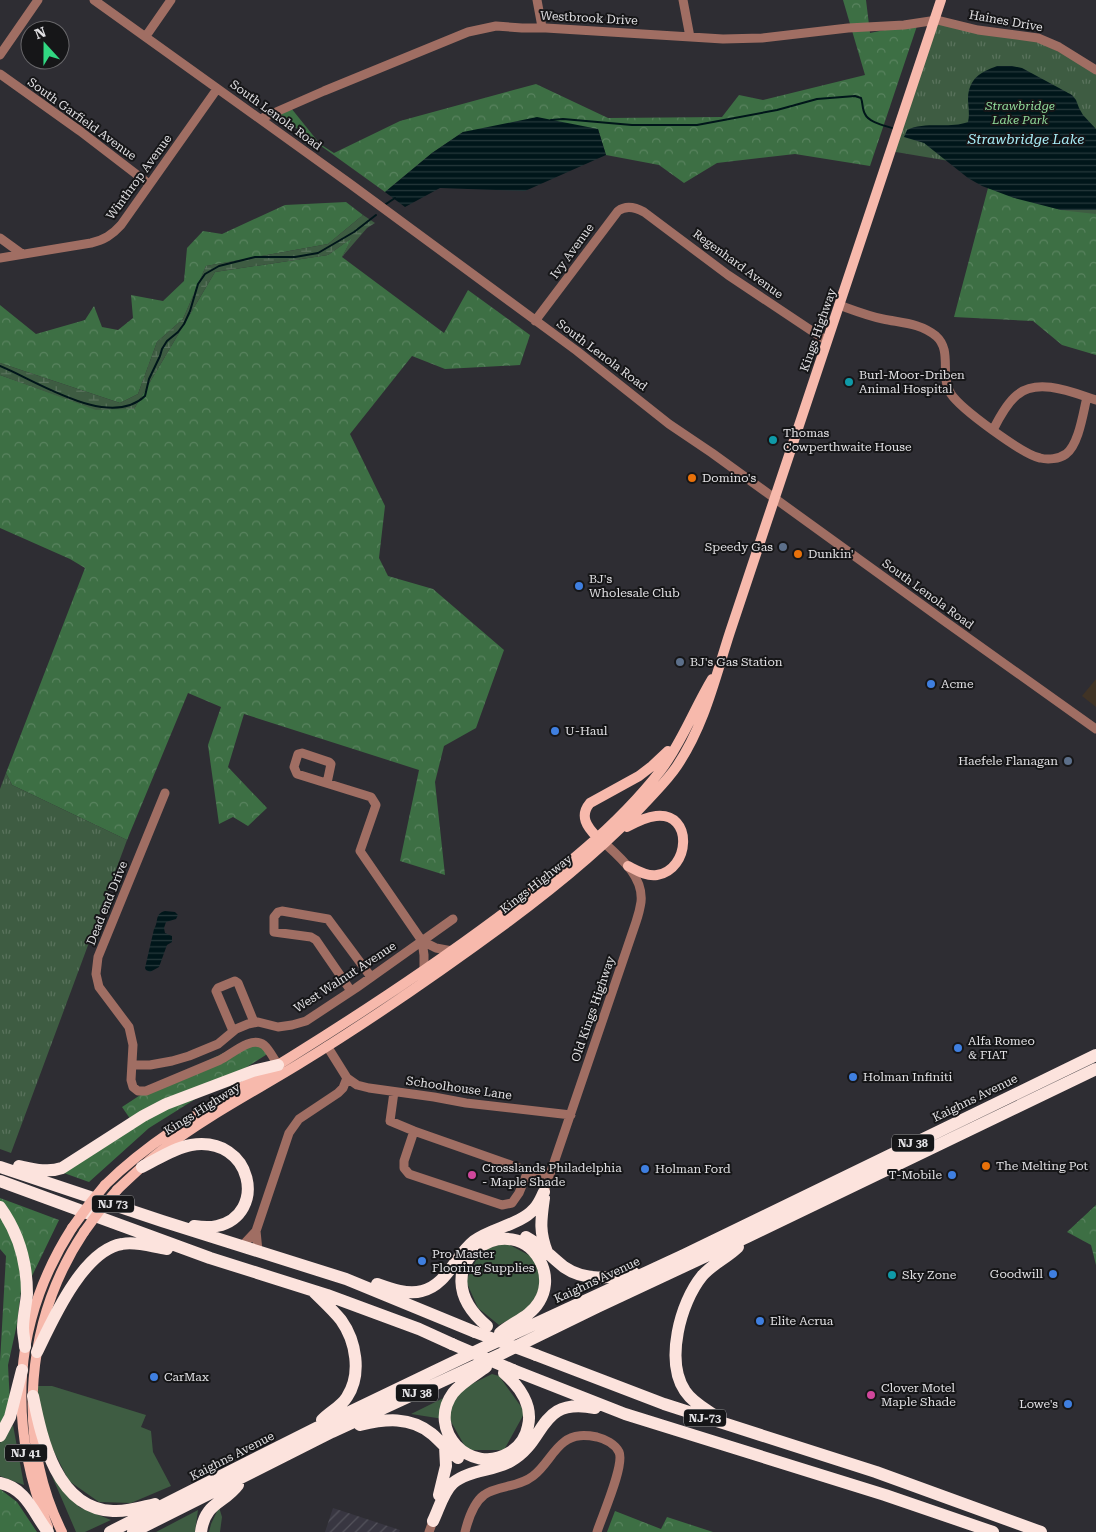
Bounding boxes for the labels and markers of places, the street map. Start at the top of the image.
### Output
place label: Burl-Moor-Driben Animal Hospital [859,368,965,396]
marker: Burl-Moor-Driben Animal Hospital [843,376,855,388]
place label: Thomas Cowperthwaite House [783,426,912,454]
marker: Thomas Cowperthwaite House [767,434,779,446]
place label: Domino's [702,471,756,485]
marker: Domino's [686,472,698,484]
place label: Speedy Gas [705,540,773,554]
marker: Speedy Gas [777,541,789,553]
place label: Dunkin' [808,547,854,561]
marker: Dunkin' [792,548,804,560]
place label: BJ's Wholesale Club [589,572,680,600]
marker: BJ's Wholesale Club [573,580,585,592]
place label: BJ's Gas Station [690,655,783,669]
marker: BJ's Gas Station [674,656,686,668]
place label: Acme [941,677,974,691]
marker: Acme [925,678,937,690]
place label: U-Haul [565,724,608,738]
marker: U-Haul [549,725,561,737]
place label: Haefele Flanagan [958,754,1058,768]
marker: Haefele Flanagan [1062,755,1074,767]
place label: Alfa Romeo & FIAT [968,1034,1035,1062]
marker: Alfa Romeo & FIAT [952,1042,964,1054]
place label: Holman Infiniti [863,1070,953,1084]
marker: Holman Infiniti [847,1071,859,1083]
place label: The Melting Pot [996,1159,1089,1173]
marker: The Melting Pot [980,1160,992,1172]
place label: Crosslands Philadelphia - Maple Shade [482,1161,622,1189]
place label: Holman Ford [655,1162,731,1176]
marker: Holman Ford [639,1163,651,1175]
place label: T-Mobile [889,1168,942,1182]
marker: Crosslands Philadelphia - Maple Shade [466,1169,478,1181]
marker: T-Mobile [946,1169,958,1181]
place label: Pro Master Flooring Supplies [432,1247,535,1275]
marker: Pro Master Flooring Supplies [416,1255,428,1267]
place label: Goodwill [990,1267,1043,1281]
place label: Sky Zone [902,1268,957,1282]
marker: Goodwill [1047,1268,1059,1280]
marker: Sky Zone [886,1269,898,1281]
place label: Elite Acrua [770,1314,834,1328]
marker: Elite Acrua [754,1315,766,1327]
place label: CarMax [164,1370,209,1384]
marker: CarMax [148,1371,160,1383]
place label: Clover Motel Maple Shade [881,1381,956,1409]
marker: Clover Motel Maple Shade [865,1389,877,1401]
place label: Lowe's [1019,1397,1058,1411]
marker: Lowe's [1062,1398,1074,1410]

